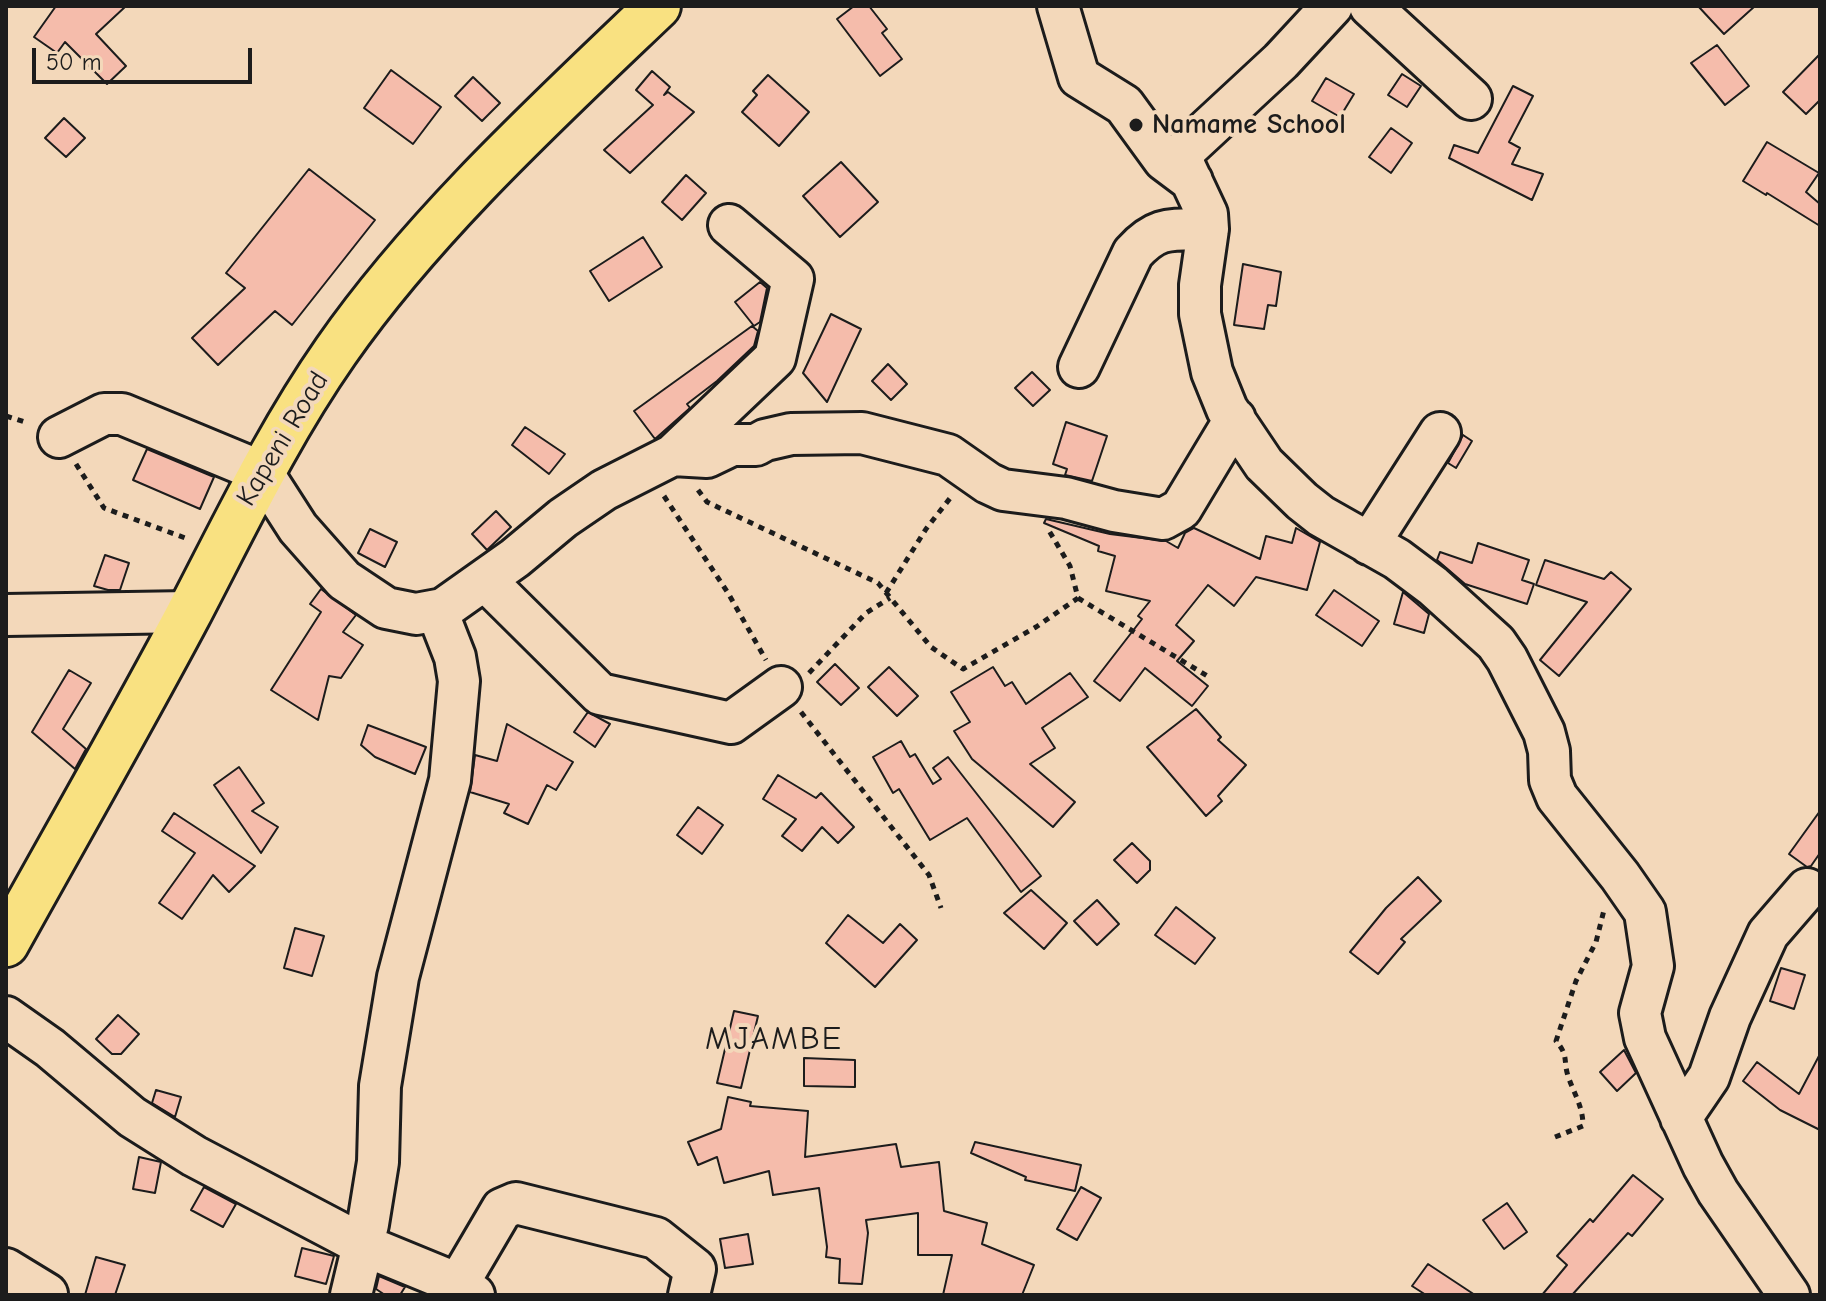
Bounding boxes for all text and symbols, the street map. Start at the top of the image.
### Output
scale bar [36,32,256,82]
text: 50 m [46,48,102,76]
place label: Namame School [1152,108,1346,142]
marker: Namame School [1127,116,1145,134]
street label: Kapeni Road [230,366,336,512]
district label: MJAMBE [705,1021,843,1059]

